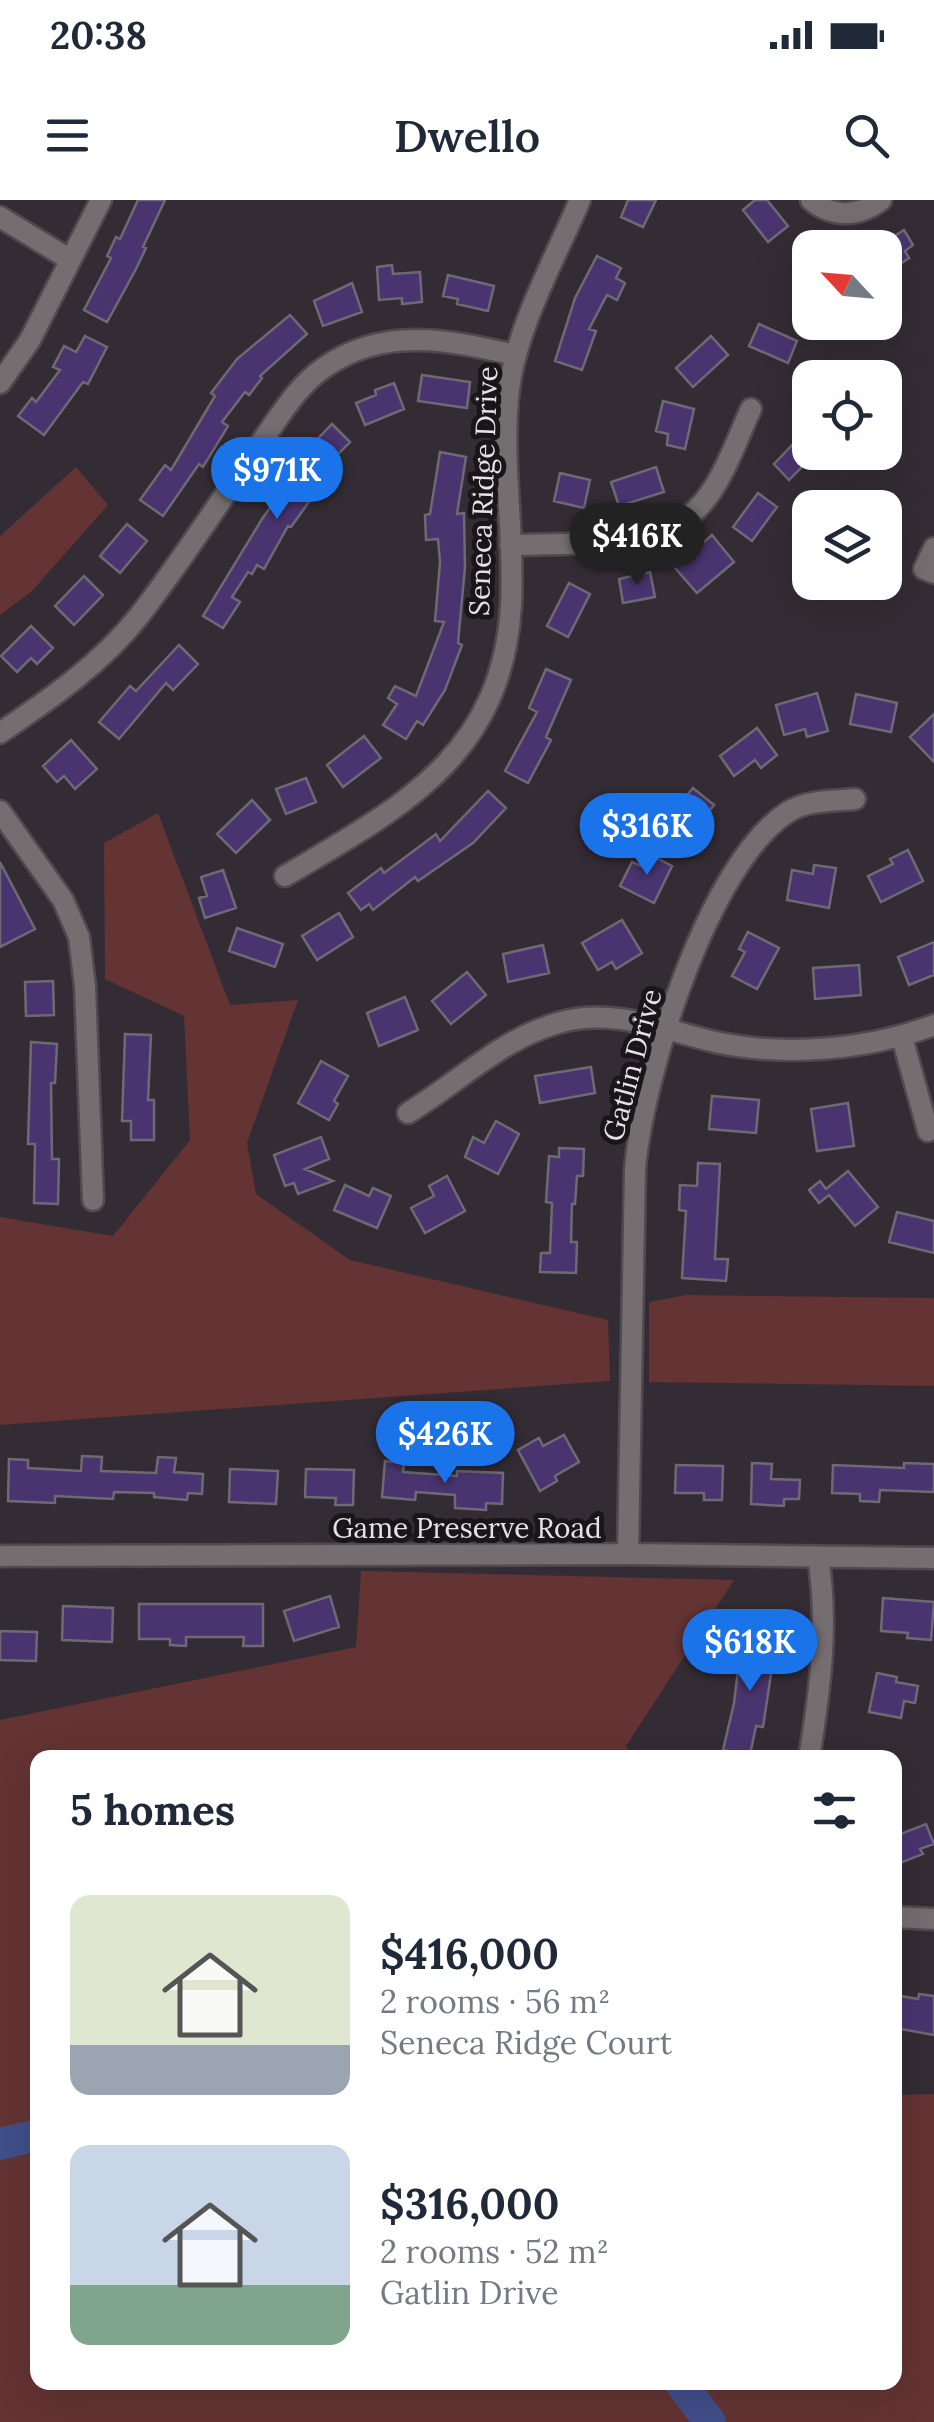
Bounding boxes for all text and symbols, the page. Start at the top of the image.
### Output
text: 20:38 [50,11,147,59]
text: Dwello [394,107,540,164]
icon: menu [40,108,95,163]
icon: search [839,108,894,163]
north arrow [792,230,902,340]
map controls [792,230,902,600]
button: locate [792,360,902,470]
street label: Seneca Ridge Drive [461,366,505,616]
pin: $971K [207,437,347,522]
text: $971K [233,449,321,490]
button: layers [792,490,902,600]
pin: $416K [567,503,707,588]
text: $416K [592,515,682,556]
pin: $316K [577,793,717,878]
text: $316K [602,805,692,846]
street label: Gatlin Drive [594,985,670,1145]
pin: $426K [375,1401,515,1486]
text: $426K [398,1413,492,1454]
street label: Game Preserve Road [332,1510,602,1546]
pin: $618K [680,1609,820,1694]
text: $618K [704,1621,796,1662]
text: 5 homes [70,1783,235,1837]
icon: filters [807,1783,862,1838]
text: $416,000 [380,1927,559,1981]
icon: home [150,1935,270,2055]
text: 2 rooms · 56 m² [380,1981,610,2022]
text: Seneca Ridge Court [380,2022,672,2063]
text: $316,000 [380,2177,559,2231]
icon: home [150,2185,270,2305]
text: 2 rooms · 52 m² [380,2231,609,2272]
text: Gatlin Drive [380,2272,559,2313]

